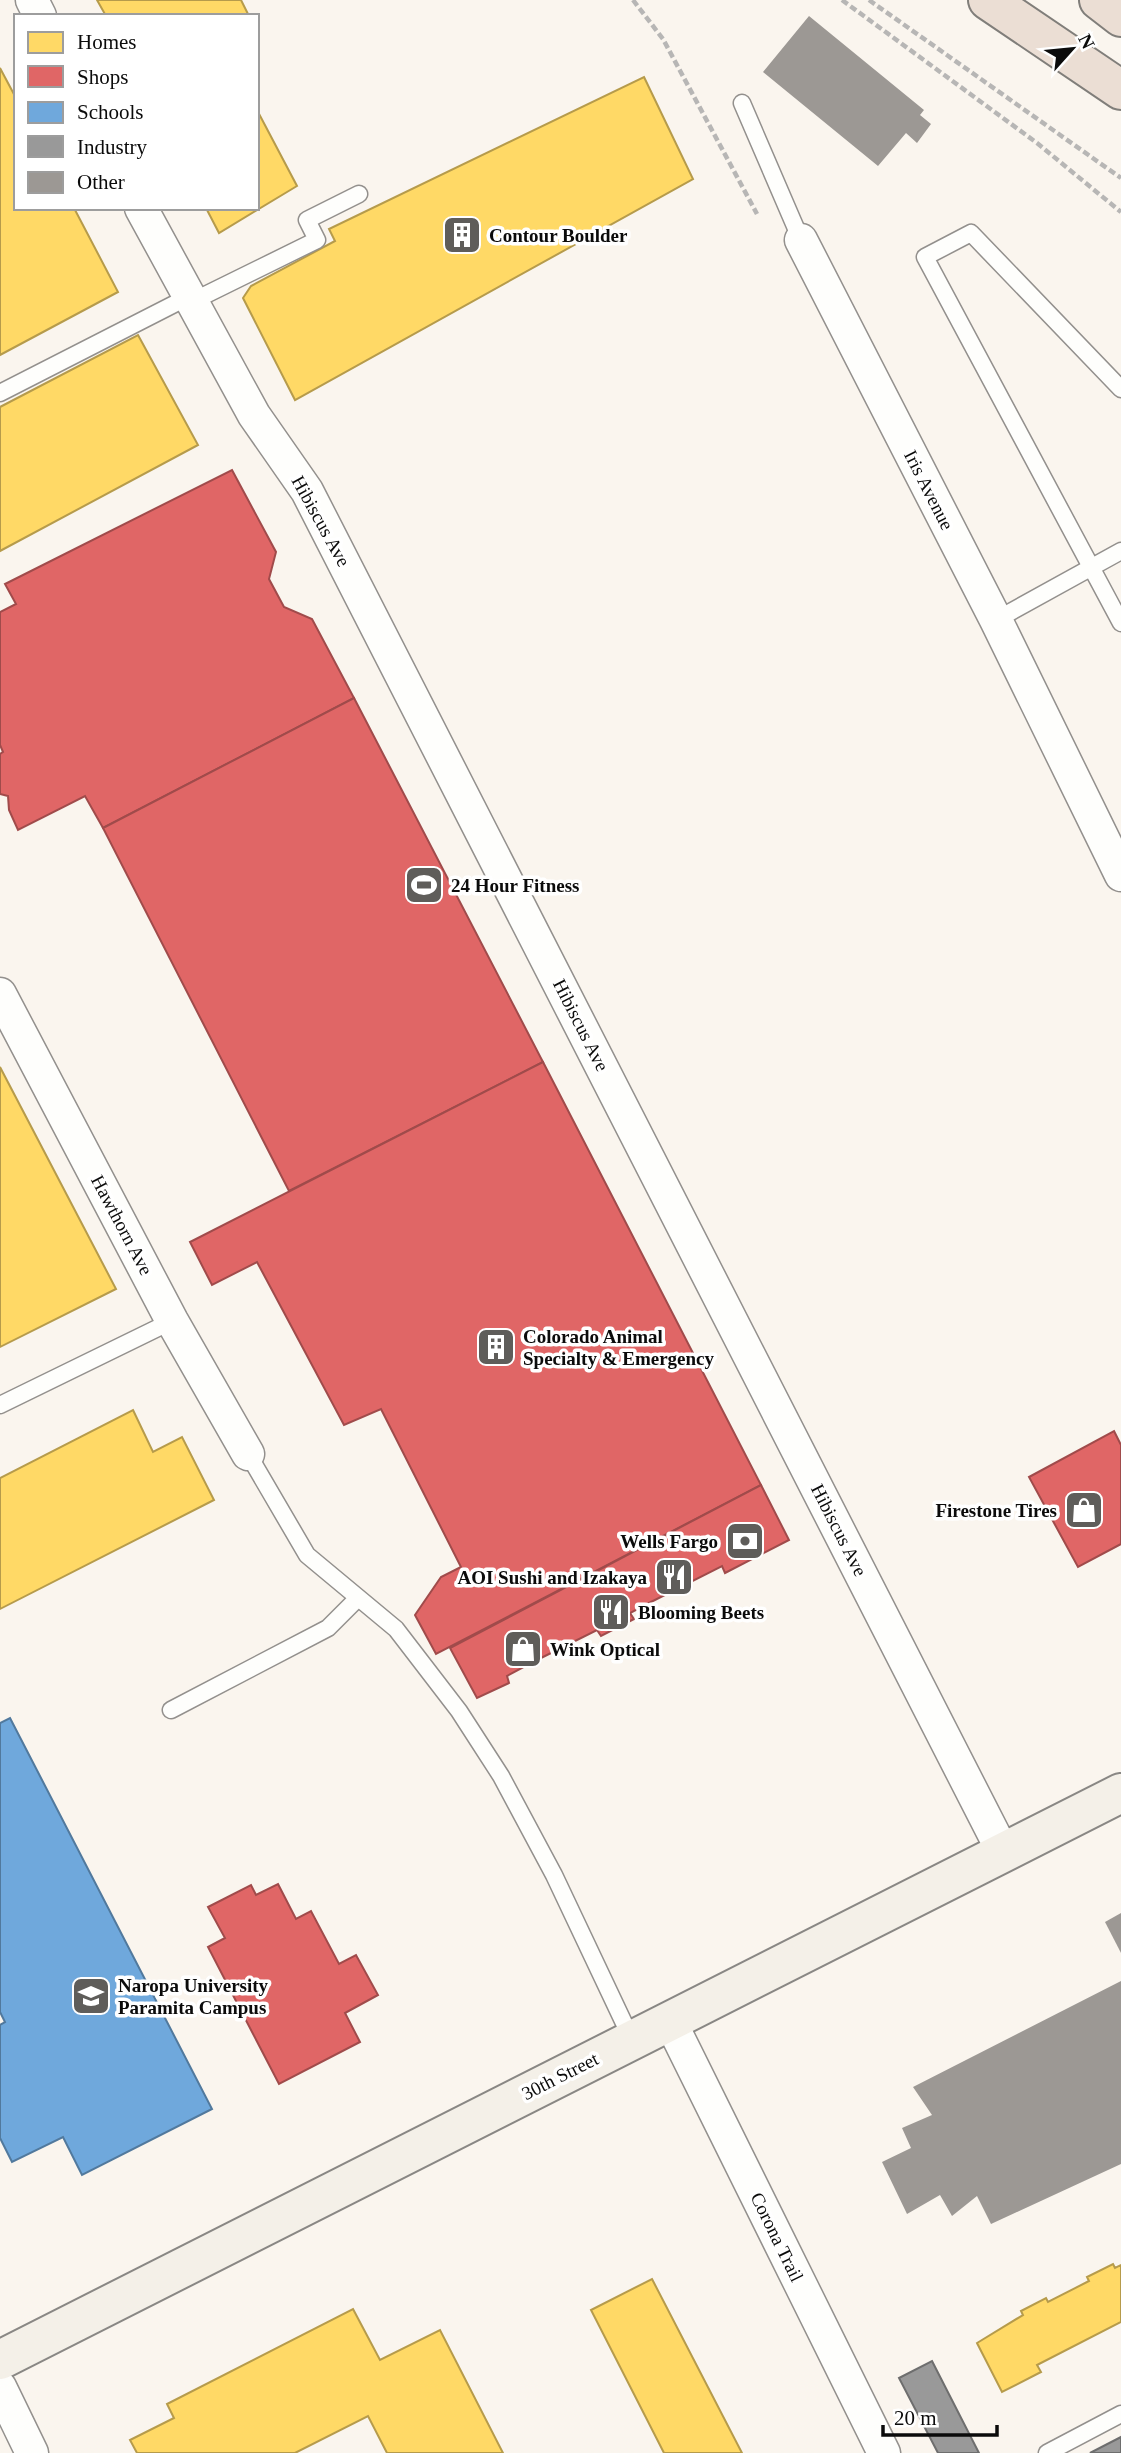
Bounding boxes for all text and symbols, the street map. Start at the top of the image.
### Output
legend [14,14,259,210]
north arrow [1037,14,1107,84]
text: Homes [77,30,137,54]
text: N [1074,31,1099,53]
text: Shops [77,65,128,89]
text: Schools [77,100,144,124]
text: Industry [77,135,147,159]
text: Other [77,170,125,194]
building icon: Contour Boulder [441,214,483,256]
place label: Contour Boulder [489,225,628,246]
street label: Iris Avenue [900,447,958,533]
street label: Hibiscus Ave [287,472,355,570]
sports icon: 24 Hour Fitness [403,864,445,906]
place label: 24 Hour Fitness [451,875,579,896]
street label: Hibiscus Ave [549,975,613,1075]
street label: Hawthorn Ave [87,1172,157,1278]
building icon: Colorado Animal Specialty & Emergency [475,1326,517,1368]
place label: Colorado Animal Specialty & Emergency [523,1326,715,1369]
street label: Hibiscus Ave [807,1480,871,1580]
shop icon: Firestone Tires [1063,1489,1105,1531]
place label: Firestone Tires [935,1500,1057,1521]
bank icon: Wells Fargo [724,1520,766,1562]
place label: Wells Fargo [620,1531,718,1552]
restaurant icon: AOI Sushi and Izakaya [653,1556,695,1598]
place label: AOI Sushi and Izakaya [457,1567,647,1588]
restaurant icon: Blooming Beets [590,1591,632,1633]
place label: Blooming Beets [638,1602,764,1623]
shop icon: Wink Optical [502,1628,544,1670]
place label: Wink Optical [550,1639,660,1660]
school or university icon: Naropa University Paramita Campus [70,1975,112,2017]
place label: Naropa University Paramita Campus [118,1975,269,2018]
street label: 30th Street [518,2048,602,2104]
street label: Corona Trail [746,2189,808,2285]
scale bar [883,2394,997,2438]
text: 20 m [894,2406,937,2430]

